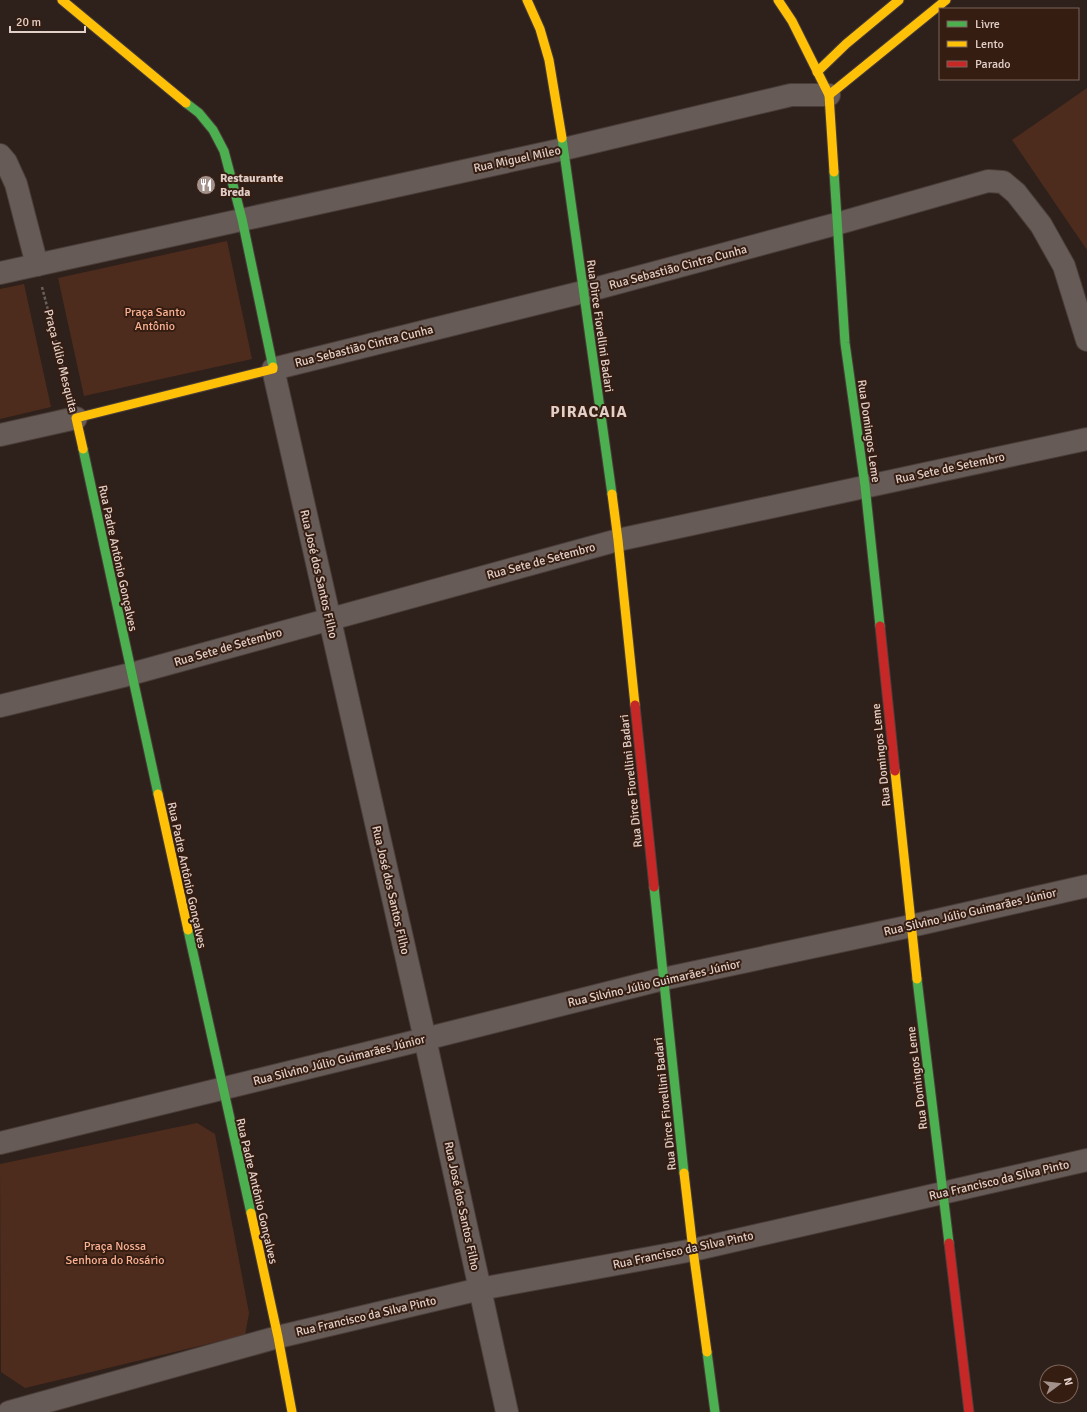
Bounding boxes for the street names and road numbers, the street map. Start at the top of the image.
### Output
street label: Rua Miguel Mileo [472,143,562,176]
street label: Rua Sebastião Cintra Cunha [607,242,749,293]
street label: Rua Dirce Fiorellini Badari [583,259,616,393]
street label: Praça Júlio Mesquita [40,308,81,414]
street label: Rua Sebastião Cintra Cunha [293,322,435,371]
street label: Rua Domingos Leme [854,379,883,483]
street label: Rua Sete de Setembro [894,450,1006,487]
street label: Rua Padre Antônio Gonçalves [95,484,140,633]
street label: Rua José dos Santos Filho [296,508,341,640]
street label: Rua Sete de Setembro [485,540,597,583]
street label: Rua Sete de Setembro [172,625,284,670]
street label: Rua Domingos Leme [869,703,894,807]
street label: Rua Dirce Fiorellini Badari [617,714,646,848]
street label: Rua Padre Antônio Gonçalves [164,801,209,950]
street label: Rua José dos Santos Filho [368,824,413,956]
street label: Rua Silvino Júlio Guimarães Júnior [882,885,1059,940]
street label: Rua Silvino Júlio Guimarães Júnior [566,956,743,1011]
street label: Rua Domingos Leme [904,1026,931,1130]
street label: Rua Silvino Júlio Guimarães Júnior [251,1032,427,1089]
street label: Rua Dirce Fiorellini Badari [651,1037,680,1171]
street label: Rua Padre Antônio Gonçalves [232,1117,281,1265]
street label: Rua José dos Santos Filho [440,1140,483,1272]
street label: Rua Francisco da Silva Pinto [928,1157,1071,1204]
street label: Rua Francisco da Silva Pinto [611,1228,755,1273]
street label: Rua Francisco da Silva Pinto [295,1293,438,1340]

